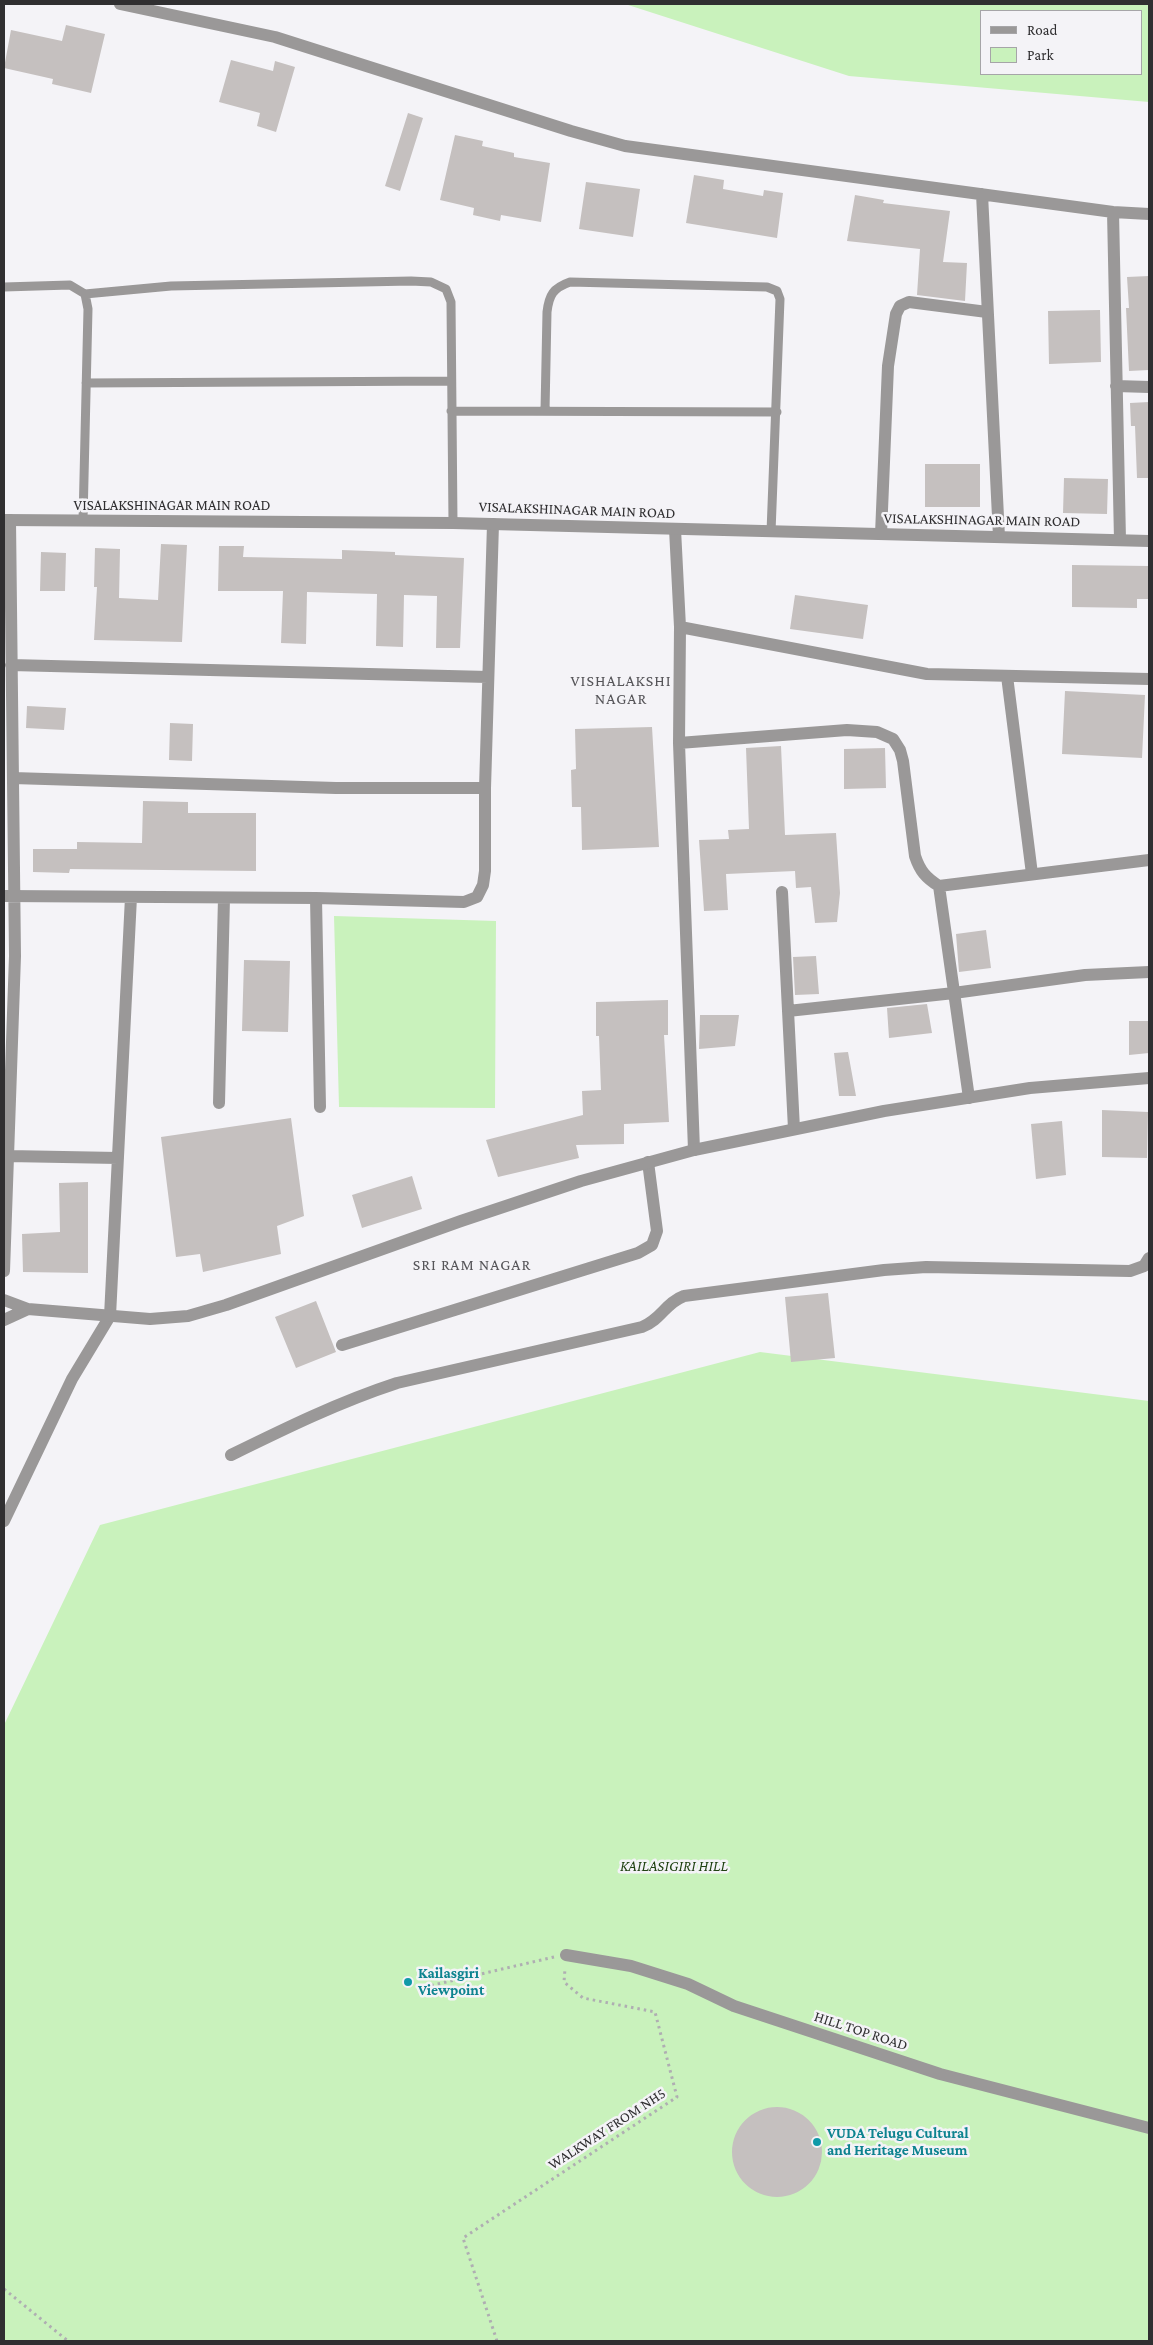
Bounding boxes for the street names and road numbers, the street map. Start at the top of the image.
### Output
street label: VISALAKSHINAGAR MAIN ROAD [74,496,270,514]
street label: VISALAKSHINAGAR MAIN ROAD [478,498,676,522]
street label: VISALAKSHINAGAR MAIN ROAD [883,509,1081,531]
street label: HILL TOP ROAD [812,2007,910,2055]
street label: WALKWAY FROM NH5 [545,2084,669,2174]

